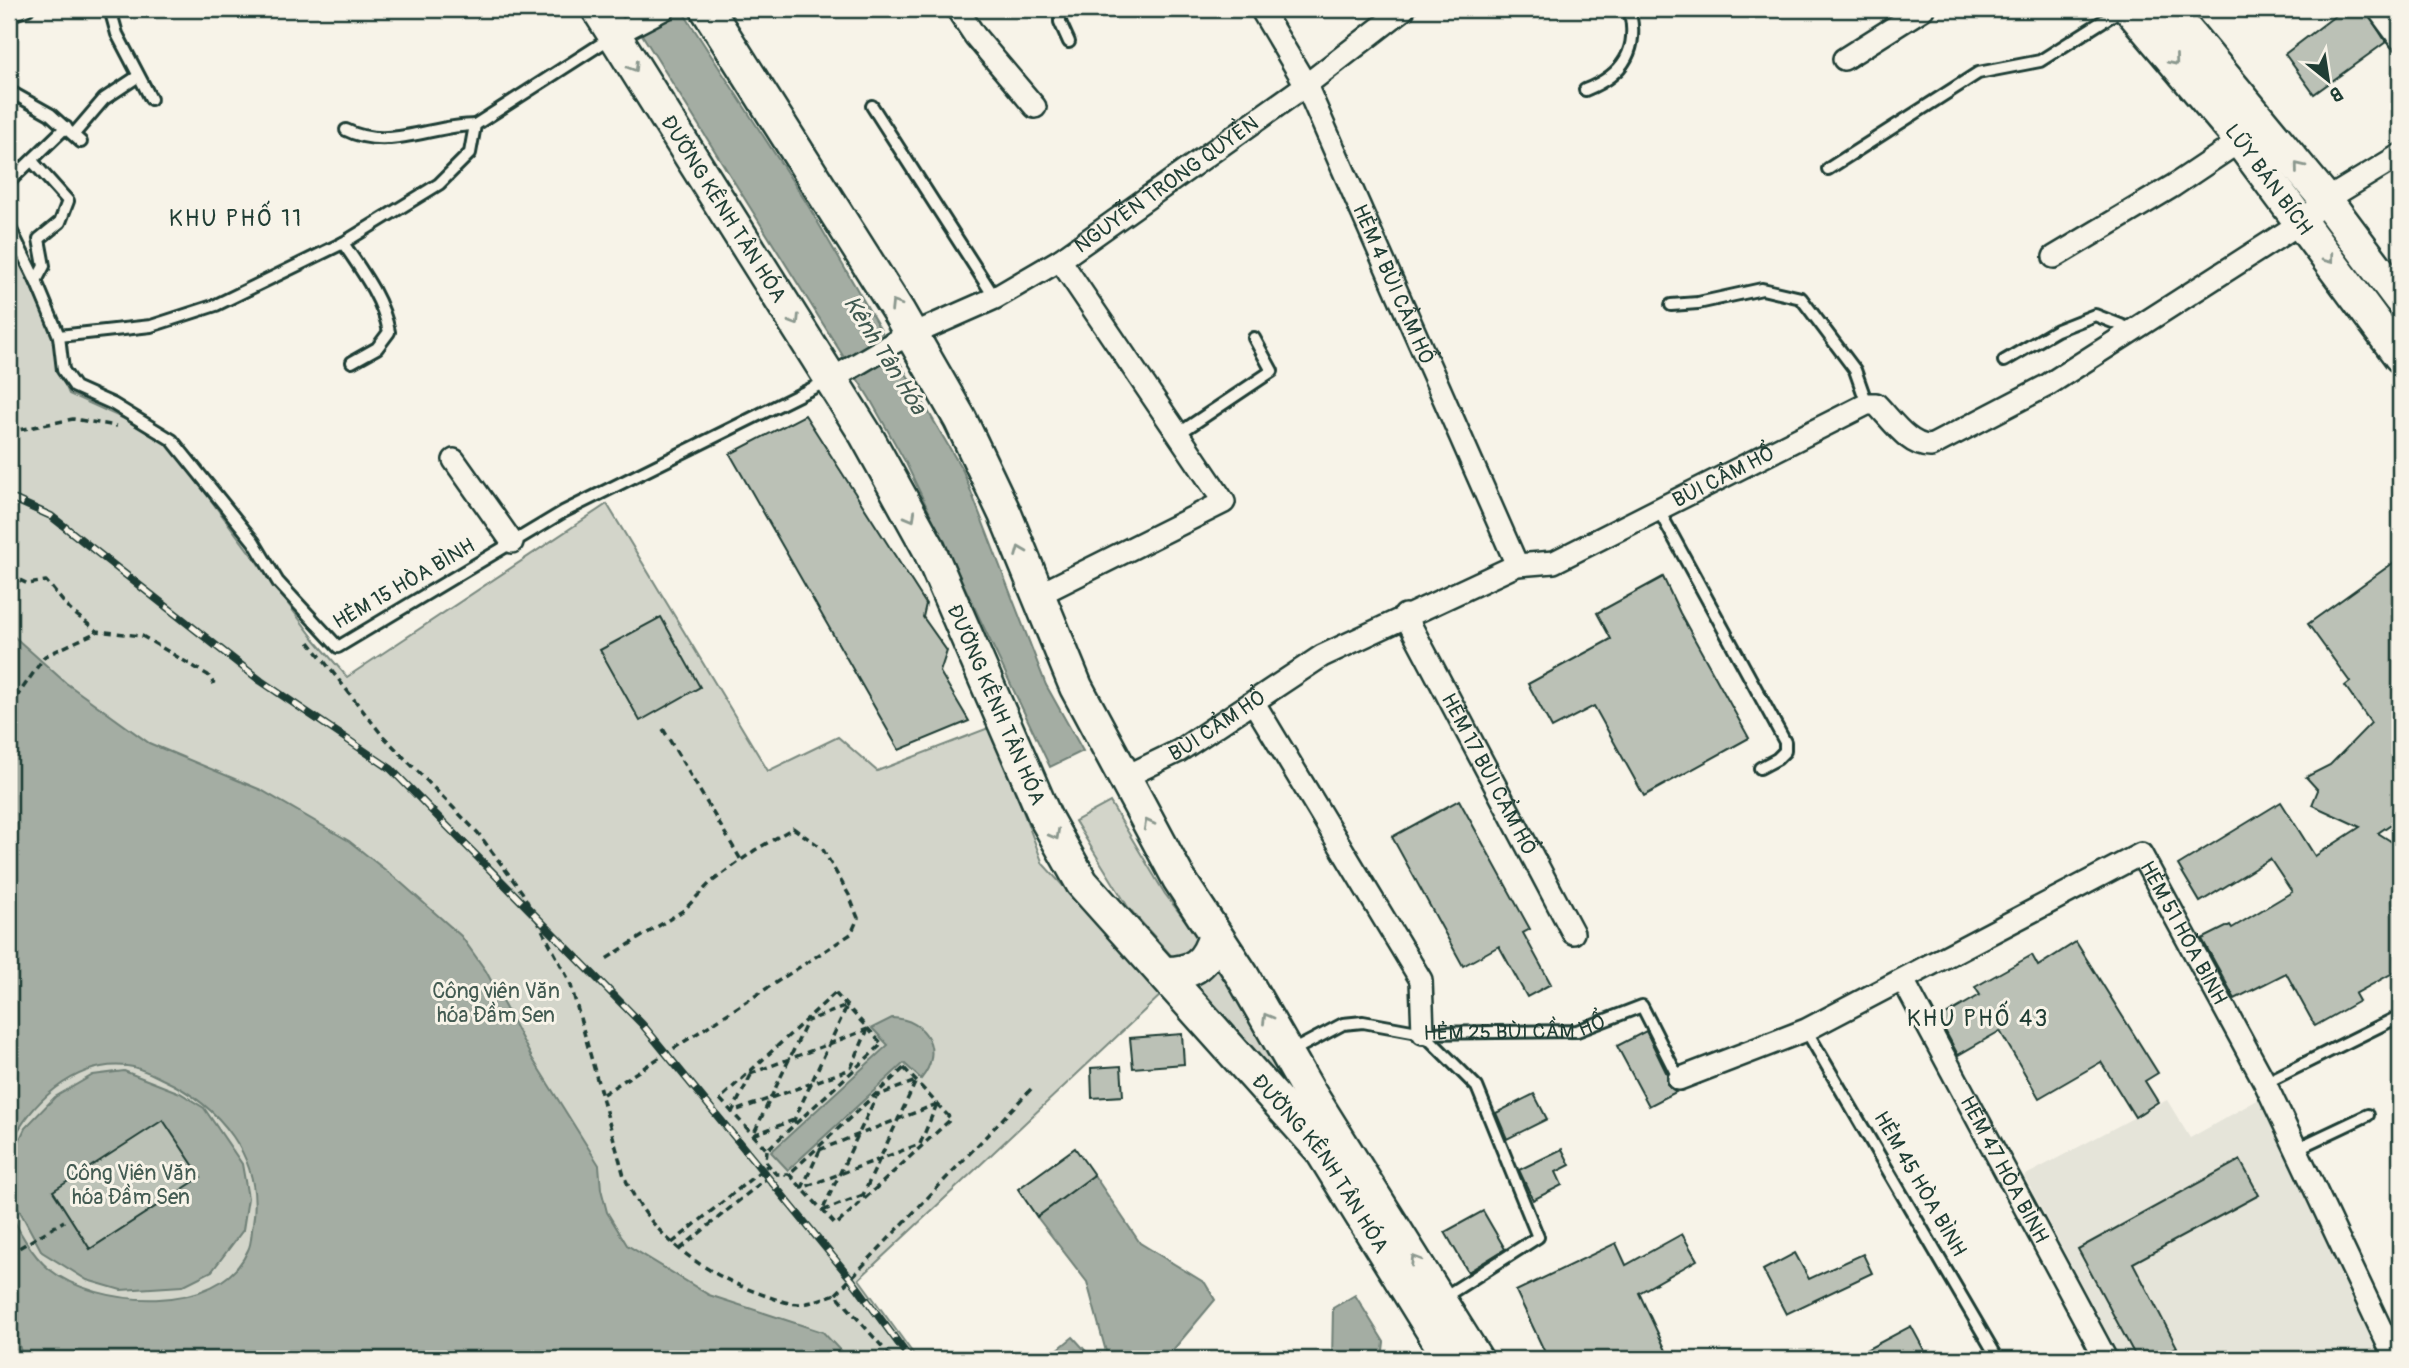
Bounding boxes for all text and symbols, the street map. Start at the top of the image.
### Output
north arrow [2294,46,2364,116]
one-way arrow [2166,53,2178,66]
one-way arrow [626,59,639,72]
text: B [2325,81,2347,107]
street label: ĐƯỜNG KÊNH TÂN HÓA [655,110,793,307]
street label: NGUYỄN TRỌNG QUYỀN [1069,110,1264,259]
street label: LŨY BÁN BÍCH [2219,119,2319,241]
one-way arrow [2295,162,2307,175]
district label: KHU PHỐ 11 [169,200,303,233]
street label: HẺM 4 BÙI CẦM HỔ [1347,200,1444,369]
one-way arrow [2321,252,2333,264]
water label: Kênh Tân Hóa [837,290,934,421]
one-way arrow [890,300,903,313]
one-way arrow [786,313,799,326]
street label: BÙI CẨM HỔ [1668,436,1779,513]
one-way arrow [903,509,916,522]
street label: HẺM 15 HÒA BÌNH [328,532,480,636]
one-way arrow [1015,546,1029,558]
street label: ĐƯỜNG KÊNH TÂN HÓA [941,600,1052,809]
street label: BÙI CẨM HỔ [1164,680,1271,767]
street label: HẺM 17 BÙI CẨM HỔ [1435,688,1546,860]
one-way arrow [1143,818,1156,831]
one-way arrow [1047,828,1060,841]
street label: HẺM 51 HÒA BÌNH [2134,856,2233,1009]
park label: Công viên Văn hóa Đầm Sen [432,978,560,1029]
district label: KHU PHỐ 43 [1907,1000,2049,1033]
street label: HẺM 25 BÙI CẦM HỔ [1423,1004,1609,1046]
one-way arrow [1262,1012,1275,1025]
street label: ĐƯỜNG KÊNH TÂN HÓA [1246,1068,1395,1258]
street label: HẺM 47 HÒA BÌNH [1954,1091,2055,1248]
street label: HẺM 45 HÒA BÌNH [1867,1106,1973,1262]
park label: Công Viên Văn hóa Đầm Sen [66,1160,196,1211]
one-way arrow [1410,1254,1423,1267]

